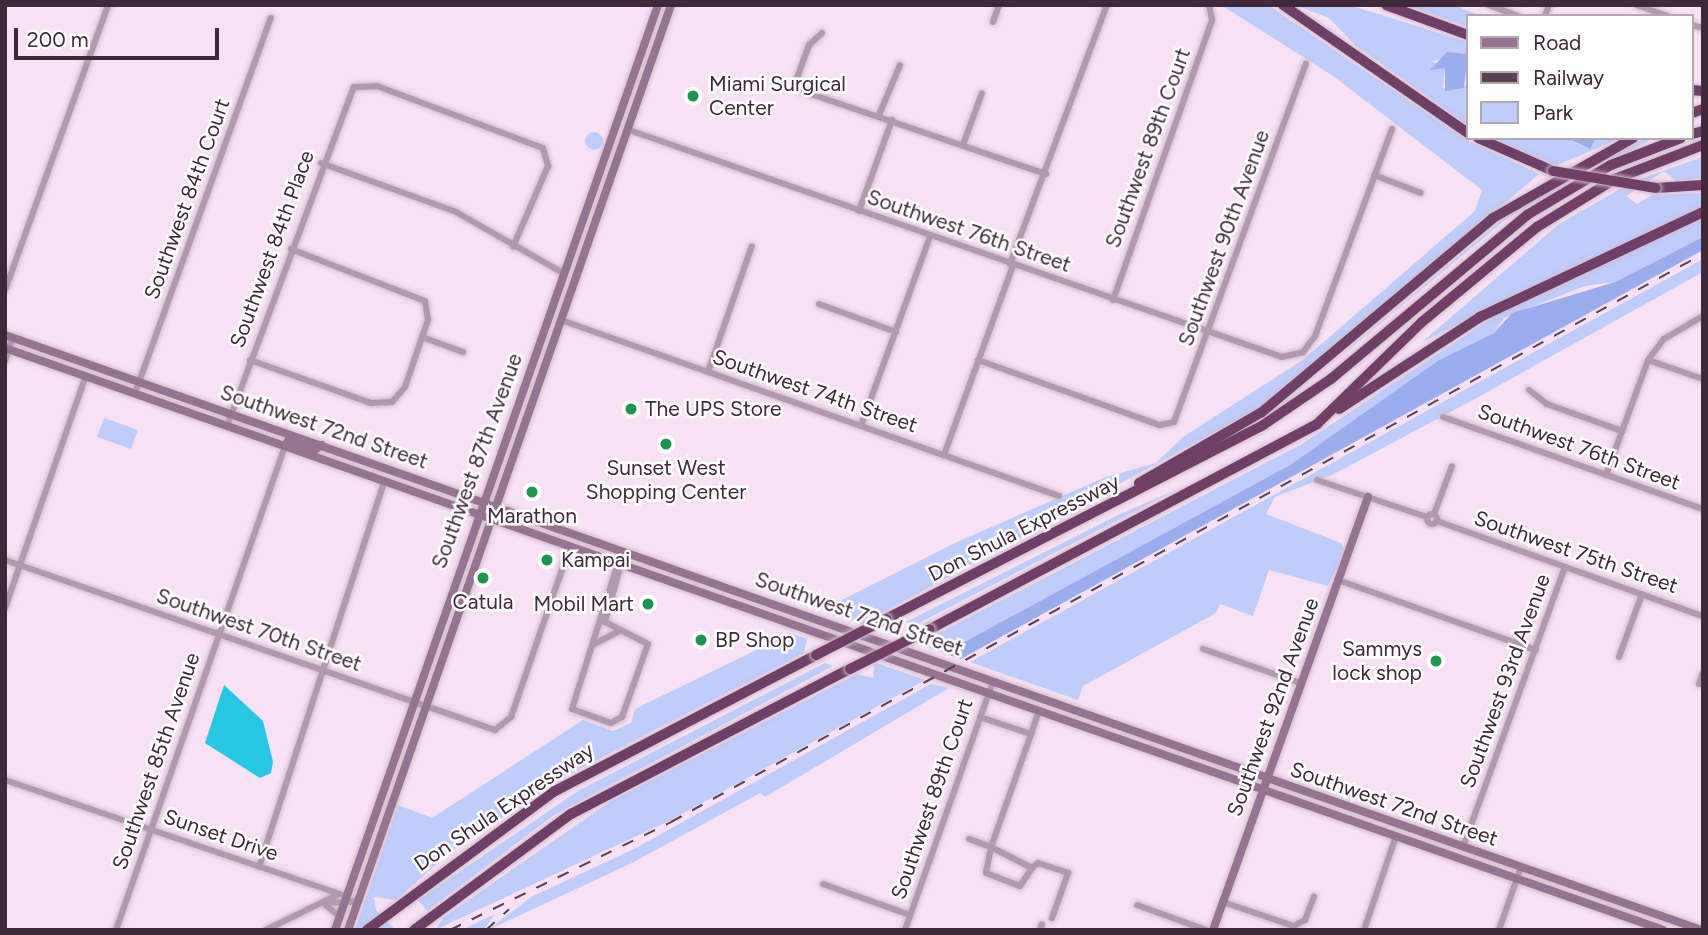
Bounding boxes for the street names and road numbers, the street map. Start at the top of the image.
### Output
street label: Southwest 89th Court [1100,45,1196,251]
street label: Southwest 84th Court [139,95,235,303]
street label: Southwest 90th Avenue [1173,127,1275,349]
street label: Southwest 84th Place [225,147,319,351]
street label: Southwest 76th Street [864,184,1074,278]
street label: Southwest 74th Street [709,344,921,438]
street label: Southwest 87th Avenue [426,350,528,572]
street label: Southwest 72nd Street [217,380,431,474]
street label: Southwest 76th Street [1474,399,1684,495]
street label: Don Shula Expressway [924,469,1124,587]
street label: Southwest 75th Street [1471,505,1681,599]
street label: Southwest 72nd Street [752,567,966,661]
street label: Southwest 93rd Avenue [1455,571,1555,791]
street label: Southwest 70th Street [153,583,365,677]
street label: Southwest 92nd Avenue [1222,594,1324,820]
street label: Southwest 85th Avenue [107,649,205,873]
street label: Southwest 89th Court [886,695,978,903]
street label: Don Shula Expressway [409,738,599,876]
street label: Southwest 72nd Street [1287,757,1501,851]
street label: Sunset Drive [161,804,281,866]

